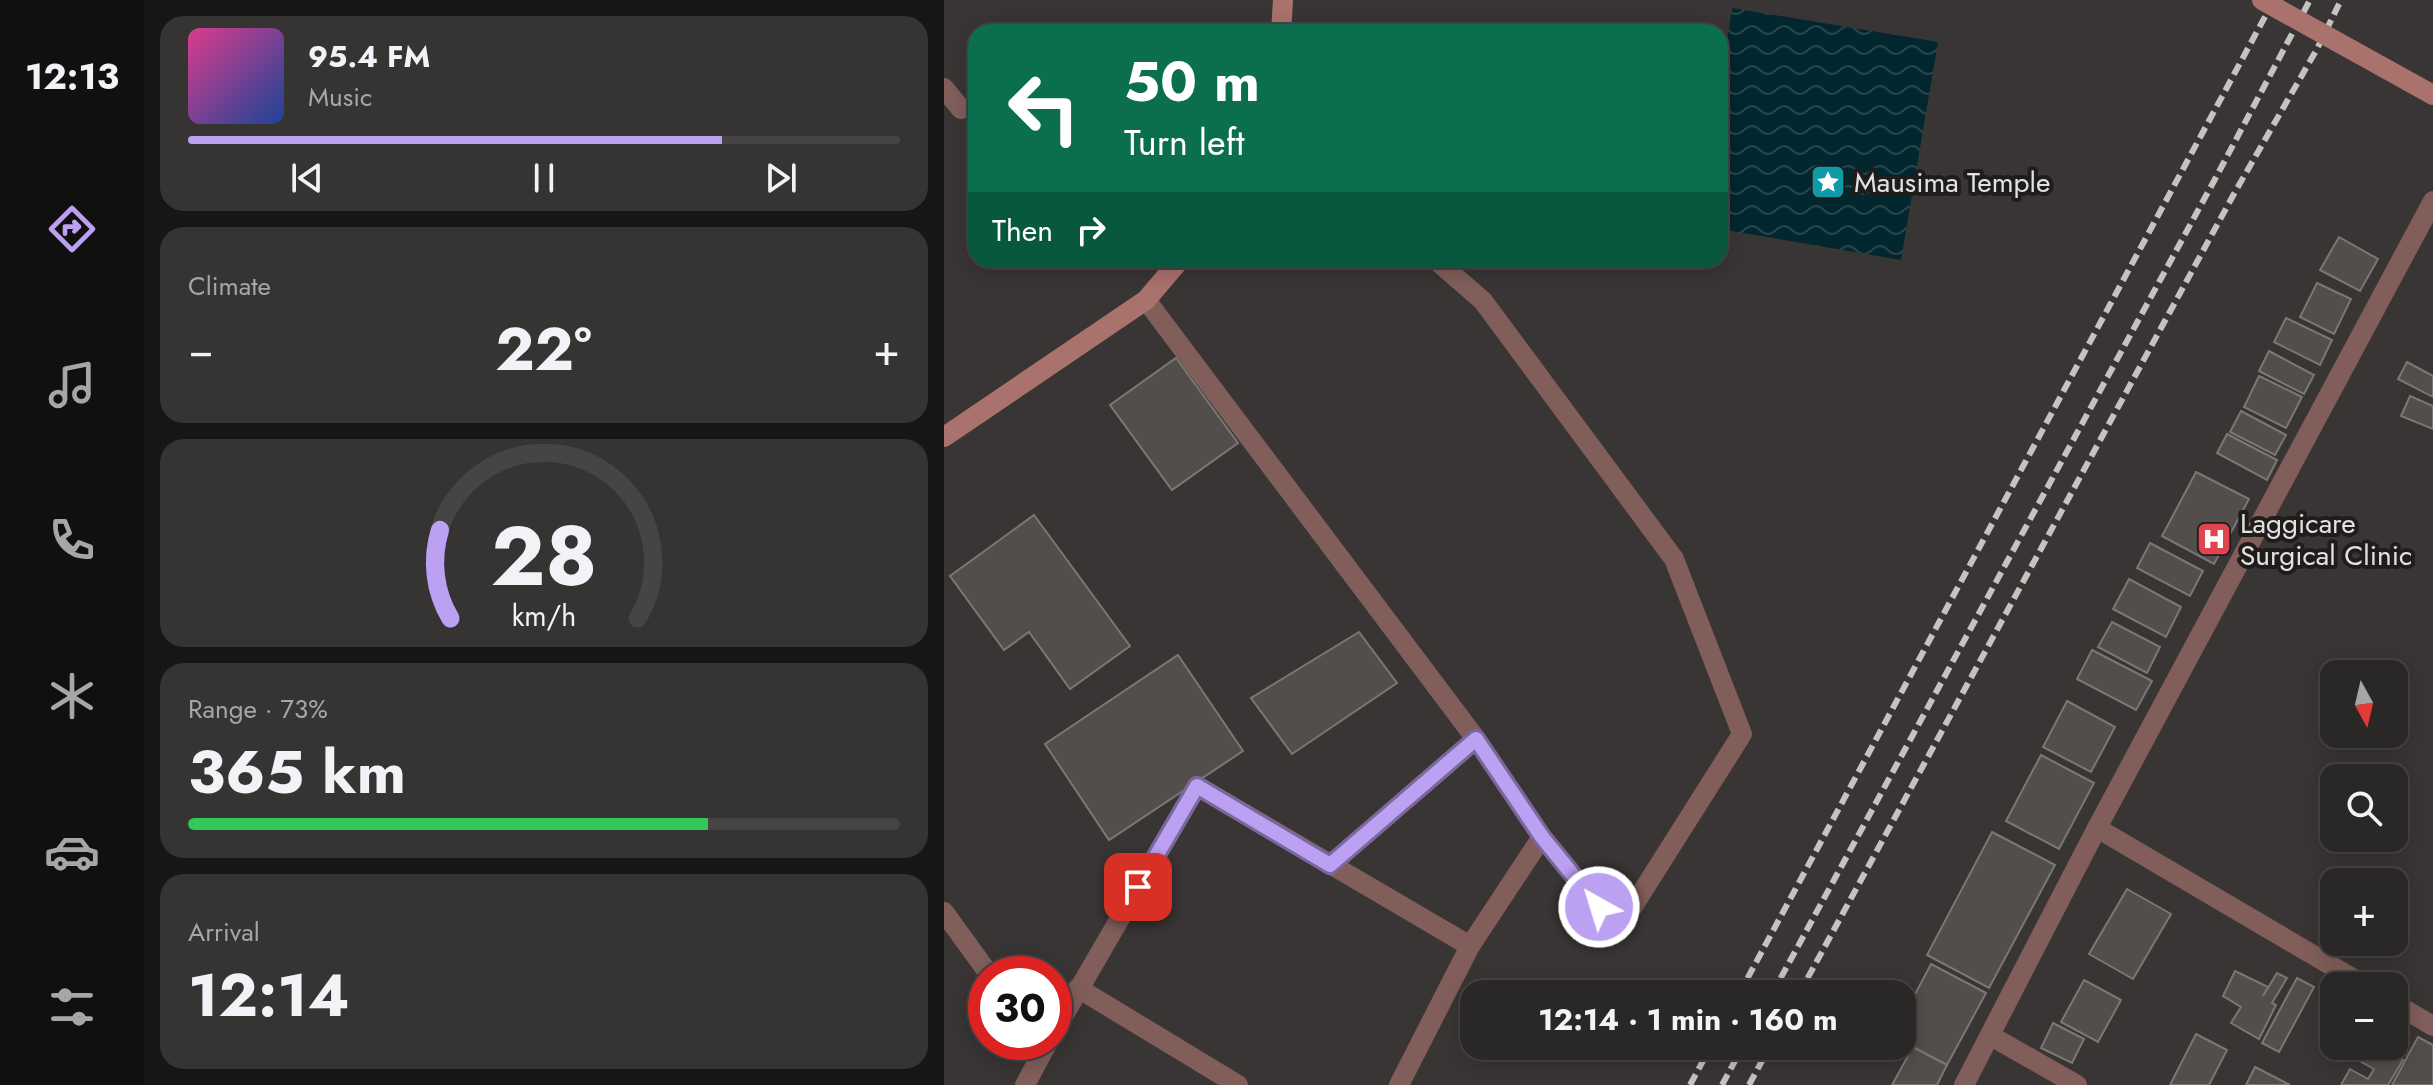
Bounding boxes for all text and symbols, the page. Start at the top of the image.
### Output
text: 95.4 FM [308,35,430,78]
text: 50 m [1124,41,1260,122]
text: 12:13 [25,50,119,102]
icon: left [992,56,1096,160]
text: Music [308,78,372,116]
text: Turn left [1124,116,1245,168]
icon: previous [285,156,329,200]
icon: pause [522,156,566,200]
icon: next [759,156,803,200]
place label: Mausima Temple [1854,162,2050,203]
place icon: Mausima Temple [1809,163,1847,201]
icon: directions [44,201,100,257]
icon: right [1069,208,1113,252]
text: Then [992,209,1053,252]
text: Climate [188,267,271,305]
text: 22° [495,306,592,393]
text: − [188,318,214,382]
text: + [873,318,900,382]
icon: music [44,357,100,413]
text: 28 [491,495,597,615]
place label: Laggicare Surgical Clinic [2240,503,2412,576]
icon: phone [44,512,100,568]
hospital icon: Laggicare Surgical Clinic [2195,520,2233,558]
text: km/h [512,595,576,637]
north arrow [2320,660,2408,748]
map controls [2320,660,2408,1060]
icon: climate [44,668,100,724]
text: Range · 73% [188,690,328,728]
text: 365 km [188,729,406,816]
button: search [2320,764,2408,852]
icon: car [44,824,100,880]
pin [1104,853,1172,921]
icon: arrive [1116,865,1160,909]
position arrow [1557,865,1641,949]
button: + [2320,868,2408,956]
text: Arrival [188,913,260,951]
text: 12:14 [188,952,350,1039]
speed limit sign: 30 [968,956,1072,1060]
button: − [2320,972,2408,1060]
icon: filters [44,979,100,1035]
text: 12:14 · 1 min · 160 m [1538,998,1838,1041]

